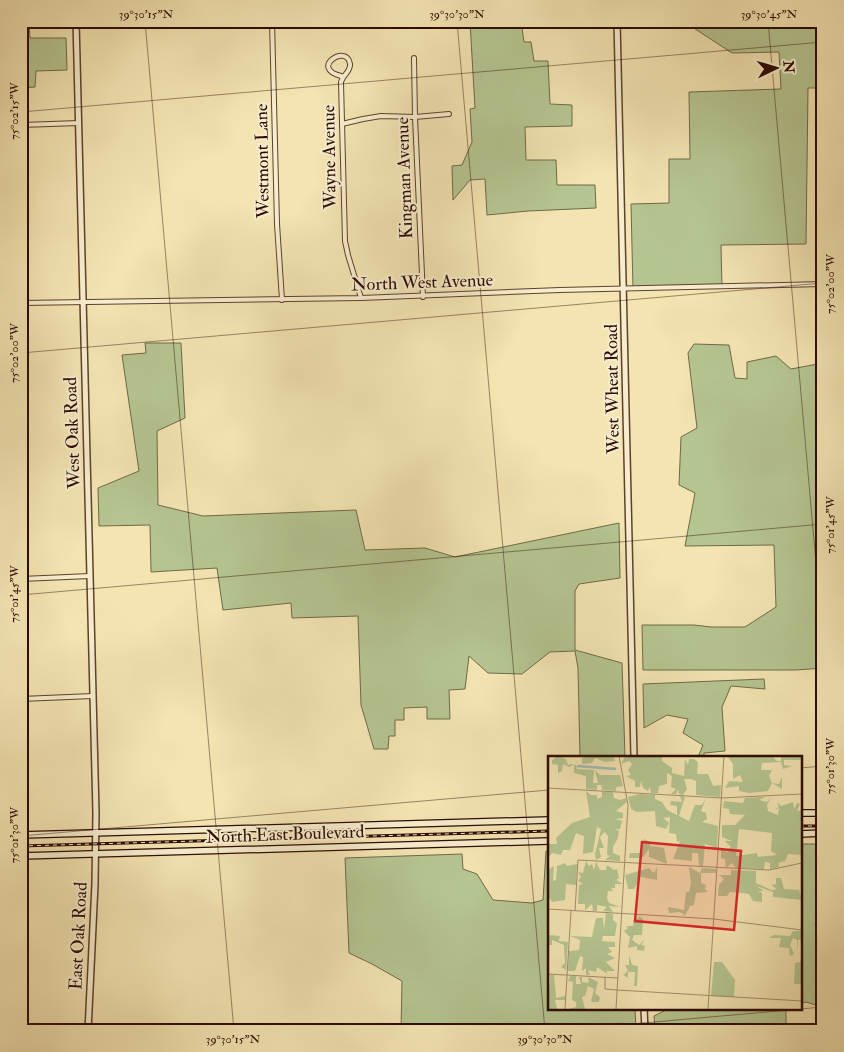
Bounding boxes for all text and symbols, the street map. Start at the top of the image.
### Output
text: 39°30'15"N [119,7,173,22]
text: 39°30'30"N [429,7,485,22]
text: 39°30'45"N [741,7,798,22]
north arrow [752,42,802,92]
text: N [779,59,798,74]
text: 75°02'15"W [7,82,22,140]
street label: Westmont Lane [250,103,275,220]
street label: Wayne Avenue [317,104,342,210]
street label: Kingman Avenue [391,116,418,239]
text: 75°02'00"W [823,253,838,314]
street label: North West Avenue [351,269,494,296]
text: 75°02'00"W [7,322,22,383]
street label: West Wheat Road [600,324,625,455]
street label: West Oak Road [59,376,86,490]
text: 75°01'45"W [823,495,838,554]
text: 75°01'45"W [7,564,22,623]
text: 75°01'30"W [823,737,838,794]
inset map [548,756,802,1010]
text: 75°01'30"W [7,806,22,863]
street label: North East Boulevard [205,820,365,849]
street label: East Oak Road [64,881,93,991]
text: 39°30'15"N [206,1032,260,1047]
text: 39°30'30"N [517,1032,573,1047]

